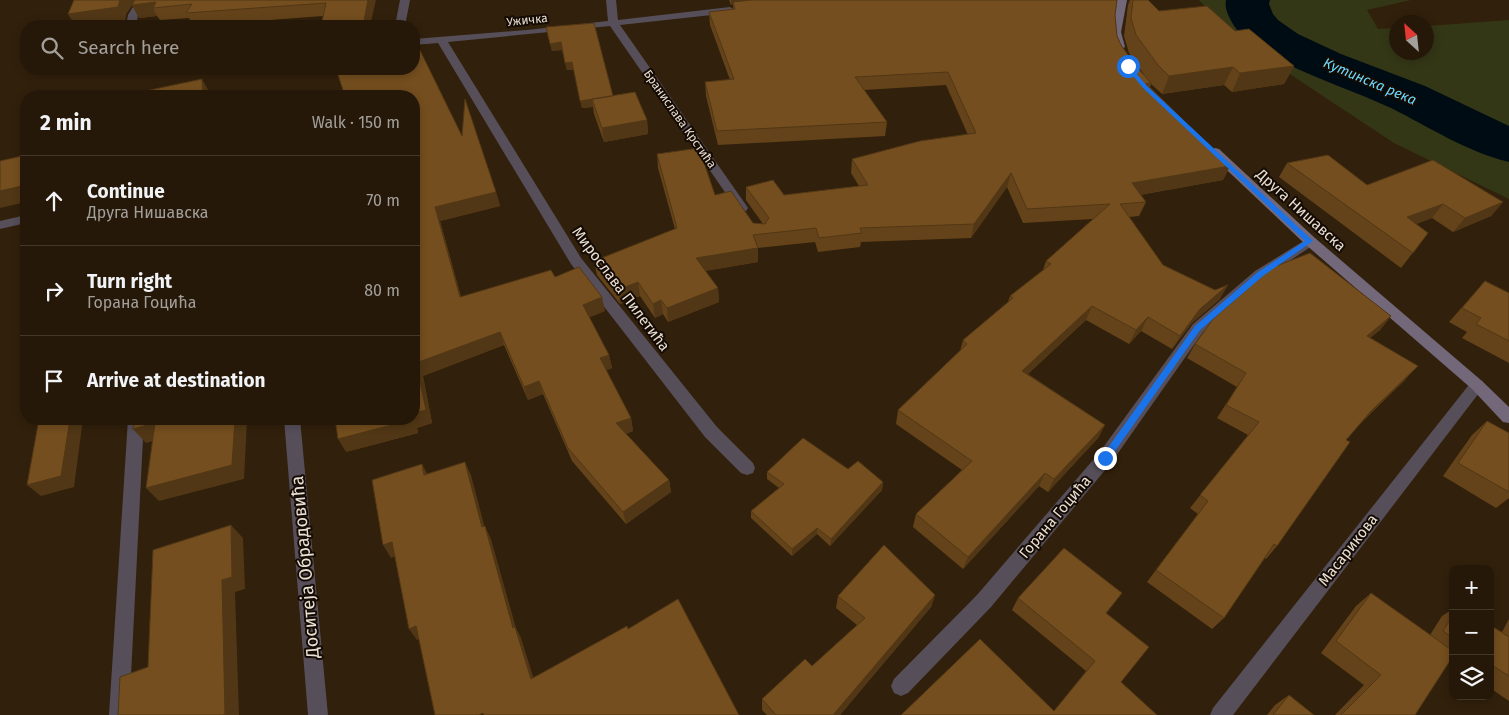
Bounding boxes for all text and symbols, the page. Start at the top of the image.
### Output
street label: Ужичка [506,11,548,29]
north arrow [1389,15,1434,60]
search box [20,20,420,75]
icon: search [38,34,66,62]
text: Search here [78,36,179,59]
water label: Кутинска река [1321,54,1419,109]
route start [1117,55,1140,78]
street label: Бранислава Крстића [641,67,719,171]
text: 2 min [40,110,92,136]
text: Walk · 150 m [312,113,400,132]
street label: Друга Нишавска [1252,165,1349,255]
text: Continue [87,180,165,203]
icon: ahead [40,187,68,215]
text: 70 m [366,191,400,210]
text: Друга Нишавска [87,203,209,222]
street label: Мирослава Пилетића [568,223,674,355]
text: Turn right [87,270,172,293]
icon: right [40,277,68,305]
text: 80 m [364,281,400,300]
text: Горана Гоцића [87,293,196,312]
icon: arrive [40,367,68,395]
text: Arrive at destination [87,369,266,392]
route end [1094,447,1117,470]
street label: Горана Гоцића [1015,472,1095,562]
street label: Доситеја Обрадовића [286,475,324,660]
street label: Масарикова [1314,511,1382,589]
map controls [1449,565,1494,700]
button: + [1449,565,1494,610]
button: − [1449,610,1494,655]
button: layers [1449,655,1494,700]

